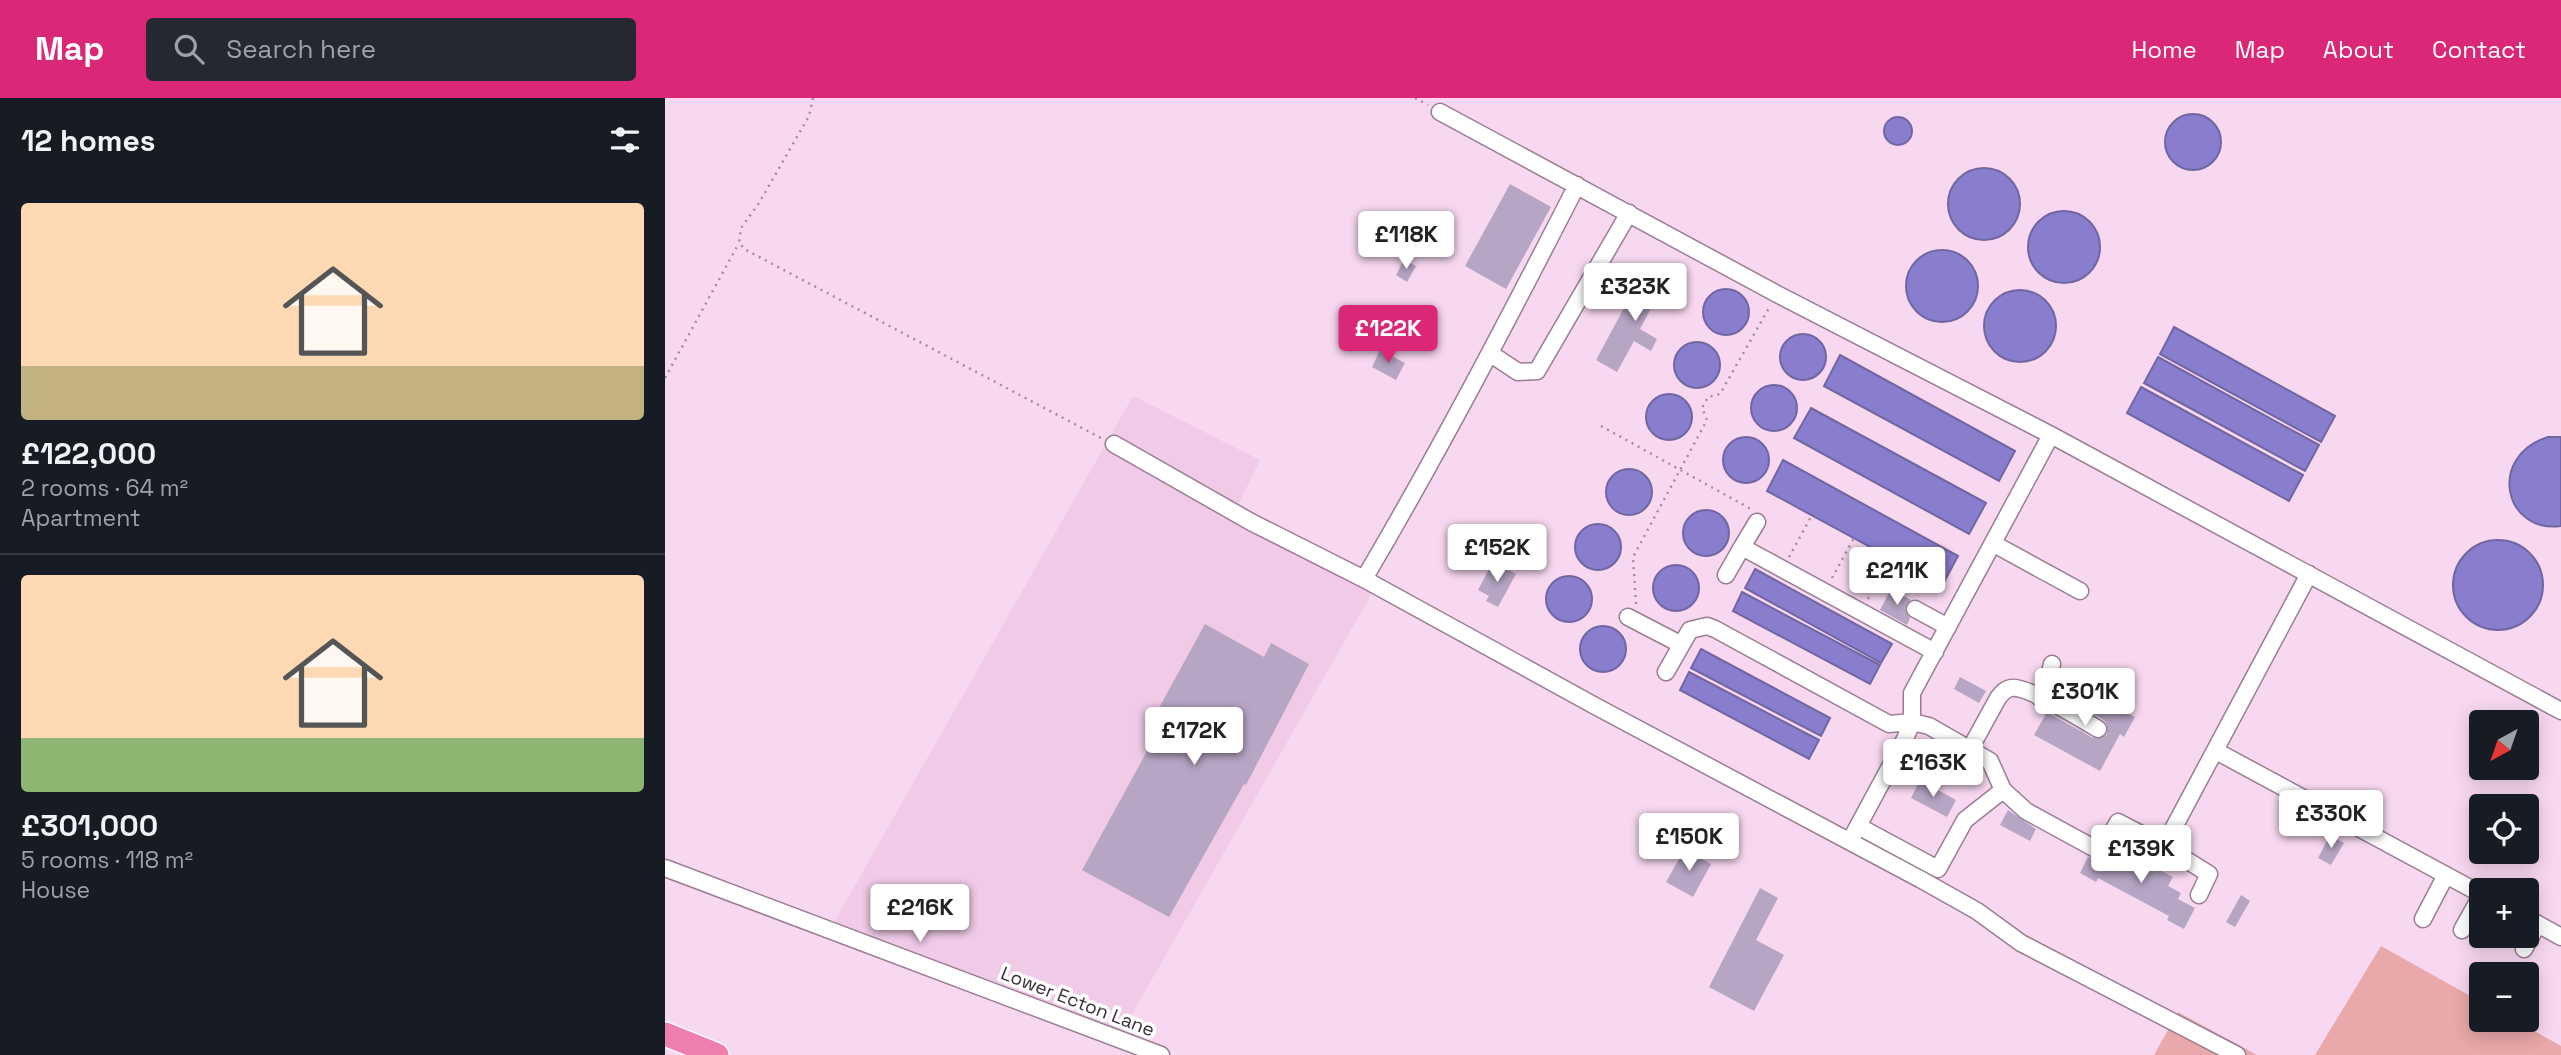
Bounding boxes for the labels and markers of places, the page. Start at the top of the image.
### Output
pin: £118K [1357,212,1455,271]
pin: £323K [1586,264,1684,323]
pin: £122K [1339,306,1437,365]
pin: £152K [1448,524,1546,584]
pin: £211K [1848,547,1946,607]
pin: £301K [2036,668,2134,728]
pin: £172K [1145,708,1243,767]
pin: £163K [1884,740,1982,799]
pin: £330K [2282,790,2380,850]
pin: £150K [1640,814,1738,873]
pin: £139K [2092,826,2190,885]
pin: £216K [871,884,969,944]

